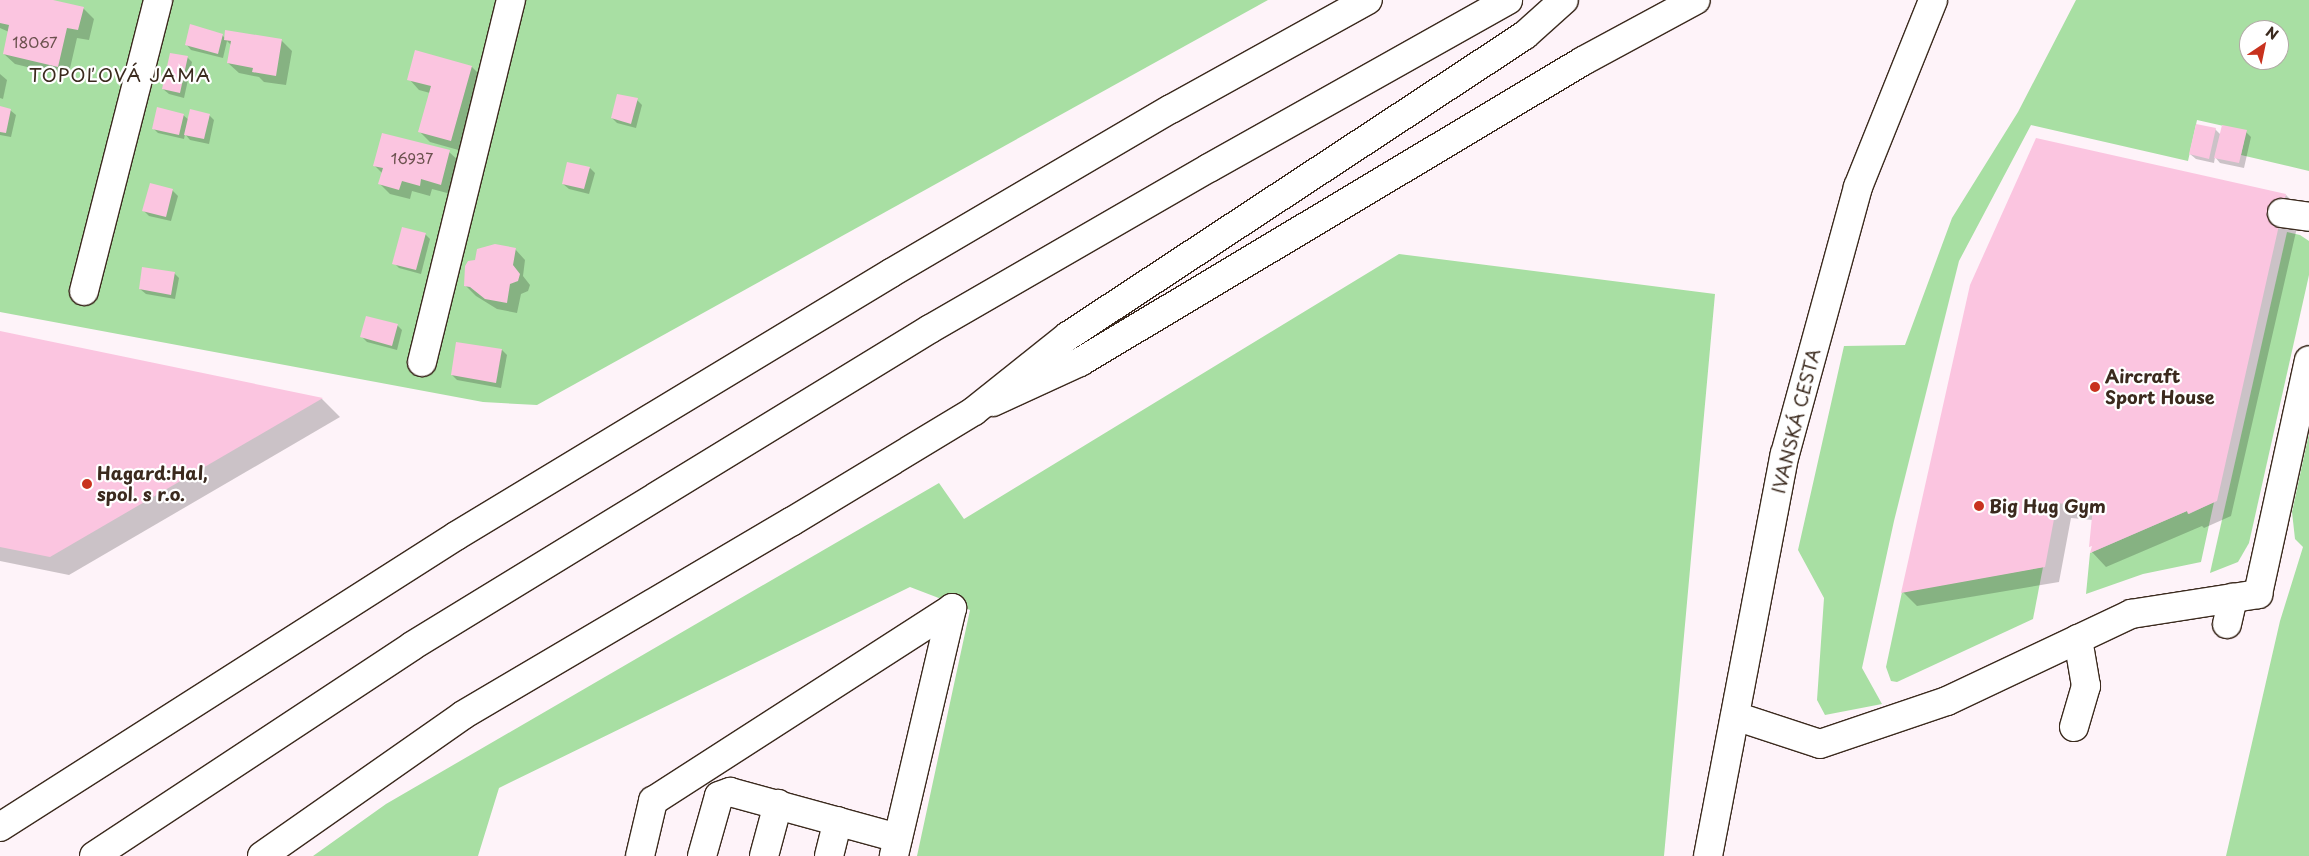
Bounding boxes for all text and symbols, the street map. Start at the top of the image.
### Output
north arrow [2239,20,2289,70]
text: N [2262,21,2283,45]
house number: 18067 [12,33,58,51]
district label: TOPOĽOVÁ JAMA [28,64,212,86]
house number: 16937 [391,149,433,167]
street label: IVANSKÁ CESTA [1768,347,1824,495]
place label: Aircraft Sport House [2105,366,2217,408]
marker: Aircraft Sport House [2089,381,2101,393]
place label: Hagard:Hal, spol. s r.o. [97,463,208,506]
marker: Hagard:Hal, spol. s r.o. [81,478,93,490]
place label: Big Hug Gym [1989,495,2107,517]
marker: Big Hug Gym [1973,500,1985,512]

